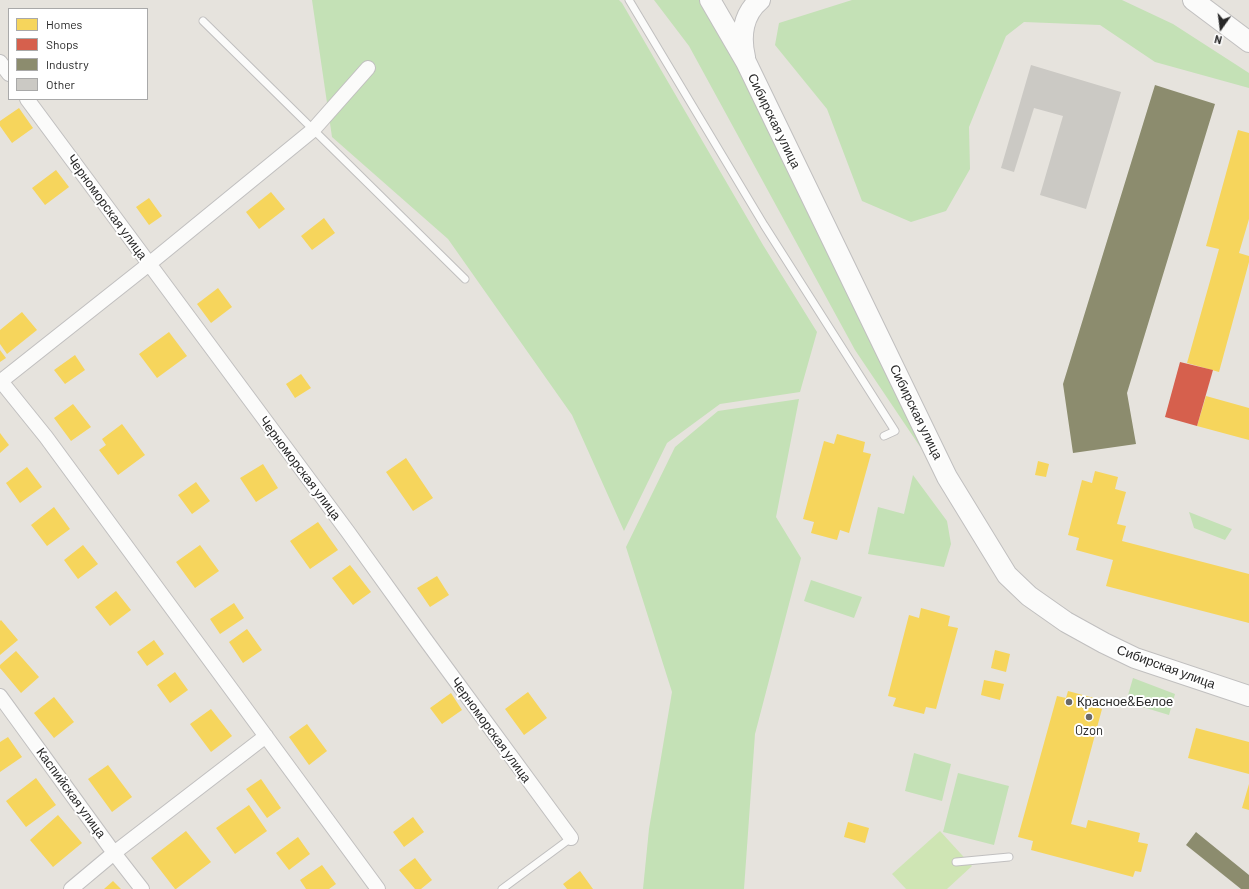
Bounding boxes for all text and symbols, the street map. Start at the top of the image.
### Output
legend [8,8,148,100]
north arrow [1201,8,1241,48]
text: Homes [46,17,82,31]
text: N [1213,33,1223,47]
text: Shops [46,37,78,51]
text: Industry [46,57,89,71]
street label: Сибирская улица [744,71,804,171]
text: Other [46,77,75,91]
street label: Черноморская улица [64,151,150,263]
street label: Сибирская улица [886,362,946,462]
street label: Черноморская улица [256,413,344,523]
street label: Сибирская улица [1115,642,1217,692]
street label: Черноморская улица [448,674,534,786]
place label: Красное&Белое [1077,694,1173,710]
marker: Красное&Белое [1064,697,1074,707]
marker: Ozon [1084,712,1094,722]
place label: Ozon [1075,723,1103,739]
street label: Каспийская улица [33,745,109,841]

